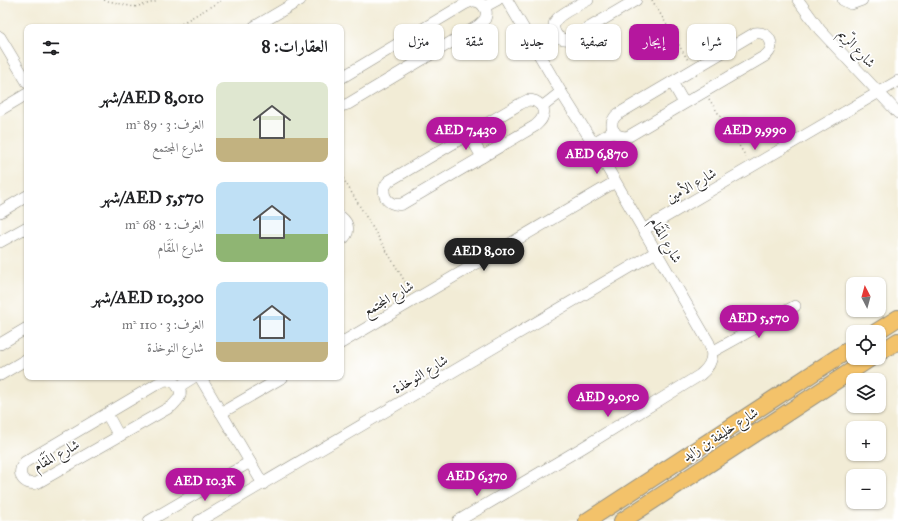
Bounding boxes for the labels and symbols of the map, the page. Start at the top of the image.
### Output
street label: شارع الرِّيم [831,24,880,74]
pin: AED 7,430 [420,117,512,151]
pin: AED 9,990 [709,117,801,151]
pin: AED 6,870 [551,141,643,175]
street label: شارع الأمين [662,162,721,209]
street label: شارع المَقَام [642,213,687,268]
pin: AED 8,010 [438,238,530,272]
street label: شارع المجتمع [360,277,419,324]
north arrow [846,277,886,317]
pin: AED 5,570 [713,305,805,339]
street label: شارع النوخذة [390,351,452,400]
pin: AED 9,050 [562,384,654,418]
street label: شارع خليفة بن زايد [679,404,763,468]
street label: شارع المَقَام [29,434,84,479]
pin: AED 6,370 [431,463,523,497]
pin: AED 10.3K [159,468,251,502]

